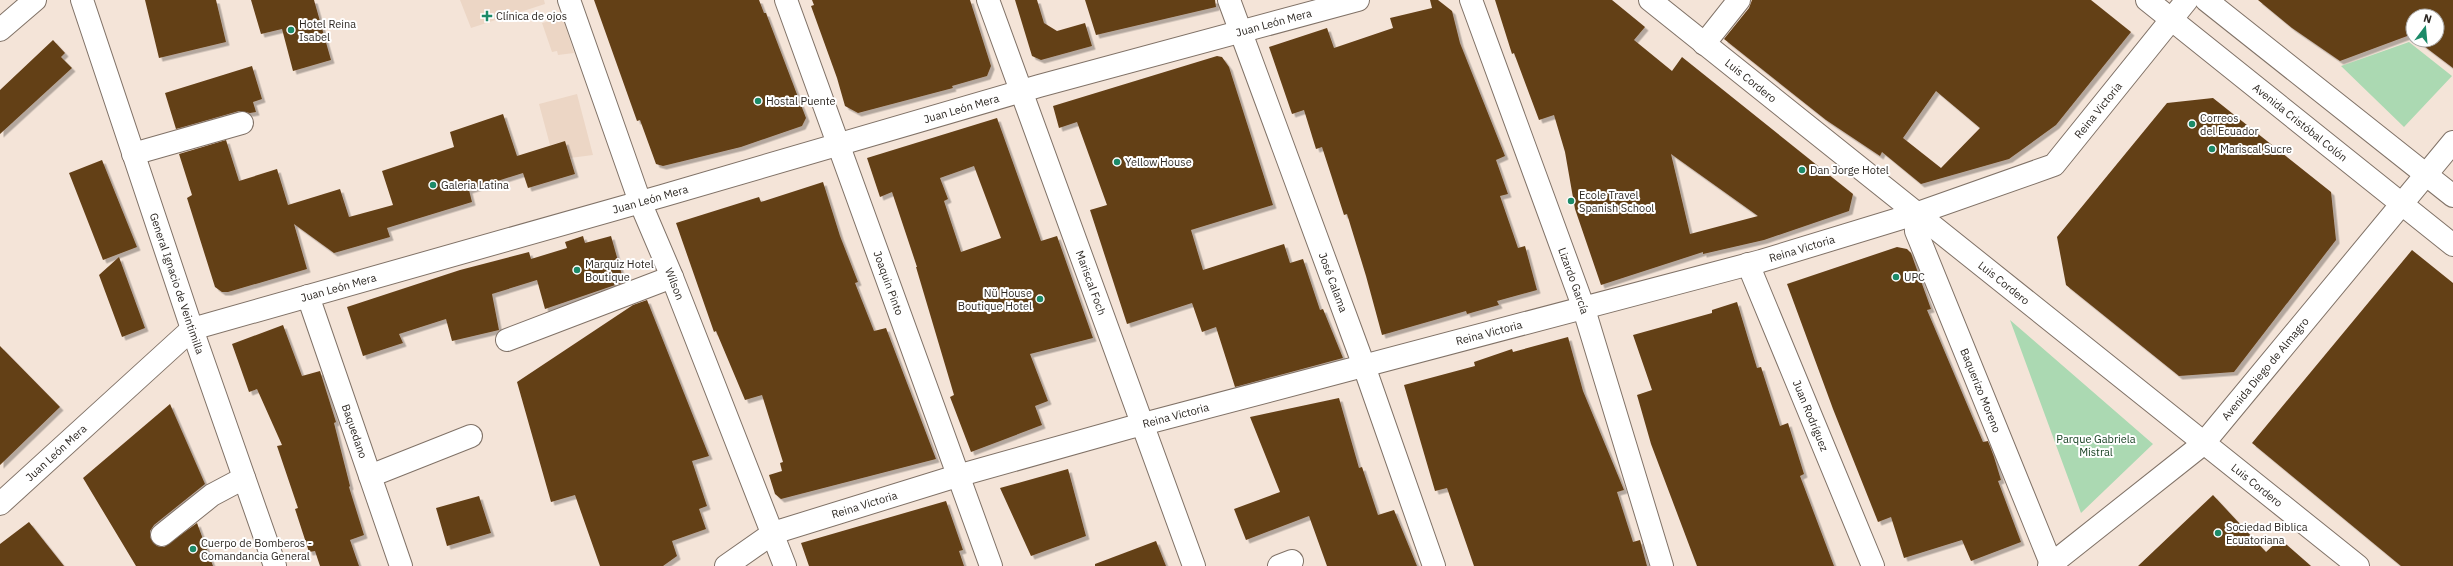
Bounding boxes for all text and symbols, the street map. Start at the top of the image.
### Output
street label: Juan León Mera [1234,6,1313,40]
north arrow [2405,8,2445,48]
place label: Clínica de ojos [496,9,567,23]
marker: Clínica de ojos [481,10,493,22]
text: N [2422,11,2434,26]
place label: Hotel Reina Isabel [299,17,356,44]
marker: Hotel Reina Isabel [286,25,296,35]
street label: Luis Cordero [1722,56,1779,105]
street label: Reina Victoria [2071,79,2125,141]
street label: Avenida Cristóbal Colón [2250,80,2350,165]
street label: Juan León Mera [922,91,1001,126]
place label: Hostal Puente [766,94,836,108]
marker: Hostal Puente [753,96,763,106]
place label: Correos del Ecuador [2200,111,2259,138]
marker: Correos del Ecuador [2187,119,2197,129]
place label: Mariscal Sucre [2220,142,2292,156]
marker: Mariscal Sucre [2207,144,2217,154]
place label: Yellow House [1125,155,1192,169]
marker: Yellow House [1112,157,1122,167]
place label: Dan Jorge Hotel [1810,163,1889,177]
marker: Dan Jorge Hotel [1797,165,1807,175]
place label: Galeria Latina [441,178,509,192]
marker: Galeria Latina [428,180,438,190]
street label: Juan León Mera [611,182,690,217]
place label: Ecole Travel Spanish School [1579,188,1654,215]
marker: Ecole Travel Spanish School [1566,196,1576,206]
street label: General Ignacio de Veintimilla [147,211,207,356]
street label: Reina Victoria [1767,232,1837,265]
street label: Lizardo García [1555,245,1592,316]
street label: Joaquin Pinto [870,249,907,317]
street label: Mariscal Foch [1073,249,1109,317]
street label: José Calama [1316,250,1351,314]
place label: Marquiz Hotel Boutique [585,257,654,284]
street label: Luis Cordero [1975,258,2032,308]
marker: Marquiz Hotel Boutique [572,265,582,275]
street label: Wilson [662,266,687,302]
street label: Juan León Mera [299,270,378,305]
place label: UPC [1904,270,1925,284]
marker: UPC [1891,272,1901,282]
place label: Nü House Boutique Hotel [958,286,1032,313]
marker: Nü House Boutique Hotel [1035,294,1045,304]
street label: Avenida Diego de Almagro [2219,315,2312,423]
street label: Reina Victoria [1454,317,1524,348]
street label: Baquerizo Moreno [1957,346,2004,435]
street label: Juan Rodríguez [1790,378,1832,453]
street label: Reina Victoria [1141,400,1211,431]
street label: Baquedano [339,402,370,460]
street label: Juan León Mera [23,421,90,484]
park label: Parque Gabriela Mistral [2056,432,2136,459]
street label: Luis Cordero [2228,460,2285,510]
street label: Reina Victoria [830,488,899,521]
place label: Sociedad Biblica Ecuatoriana [2226,520,2308,547]
marker: Sociedad Biblica Ecuatoriana [2213,528,2223,538]
place label: Cuerpo de Bomberos - Comandancia General [201,536,312,563]
marker: Cuerpo de Bomberos - Comandancia General [188,544,198,554]

